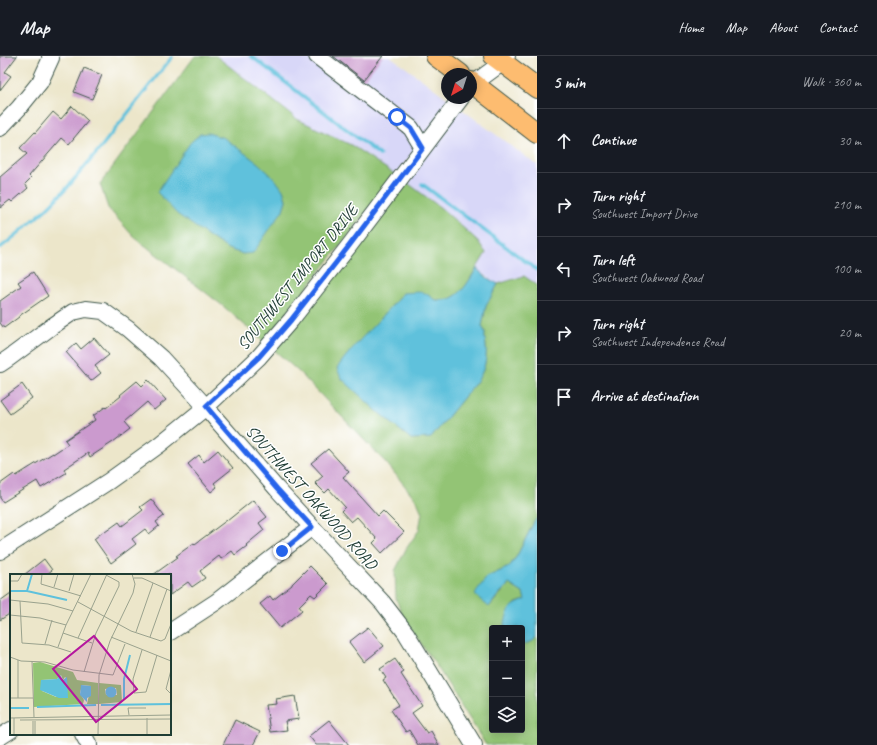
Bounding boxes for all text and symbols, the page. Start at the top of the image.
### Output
text: Map [20,16,50,40]
text: Home [678,19,704,36]
text: Map [726,19,747,36]
text: About [769,19,797,36]
text: Contact [819,19,857,36]
north arrow [441,68,477,104]
text: 5 min [553,72,585,93]
text: Walk · 360 m [802,74,861,90]
route start [388,108,406,126]
icon: ahead [553,130,575,152]
text: Continue [591,131,636,150]
text: 30 m [839,133,861,149]
text: Turn right [591,187,644,206]
icon: right [553,194,575,216]
text: 210 m [833,197,861,213]
street label: SOUTHWEST IMPORT DRIVE [232,199,364,354]
text: Southwest Import Drive [591,206,697,222]
text: Turn left [591,251,634,270]
icon: left [553,258,575,280]
text: 100 m [833,261,861,277]
text: Southwest Oakwood Road [591,270,702,286]
text: Turn right [591,315,644,334]
icon: right [553,322,575,344]
text: 20 m [839,325,861,341]
text: Southwest Independence Road [591,334,724,350]
icon: arrive [553,386,575,408]
text: Arrive at destination [591,387,698,406]
street label: SOUTHWEST OAKWOOD ROAD [241,421,383,575]
route end [273,542,291,560]
inset map [10,574,171,735]
map controls [489,625,525,733]
button: + [489,625,525,661]
button: − [489,661,525,697]
button: layers [489,697,525,733]

